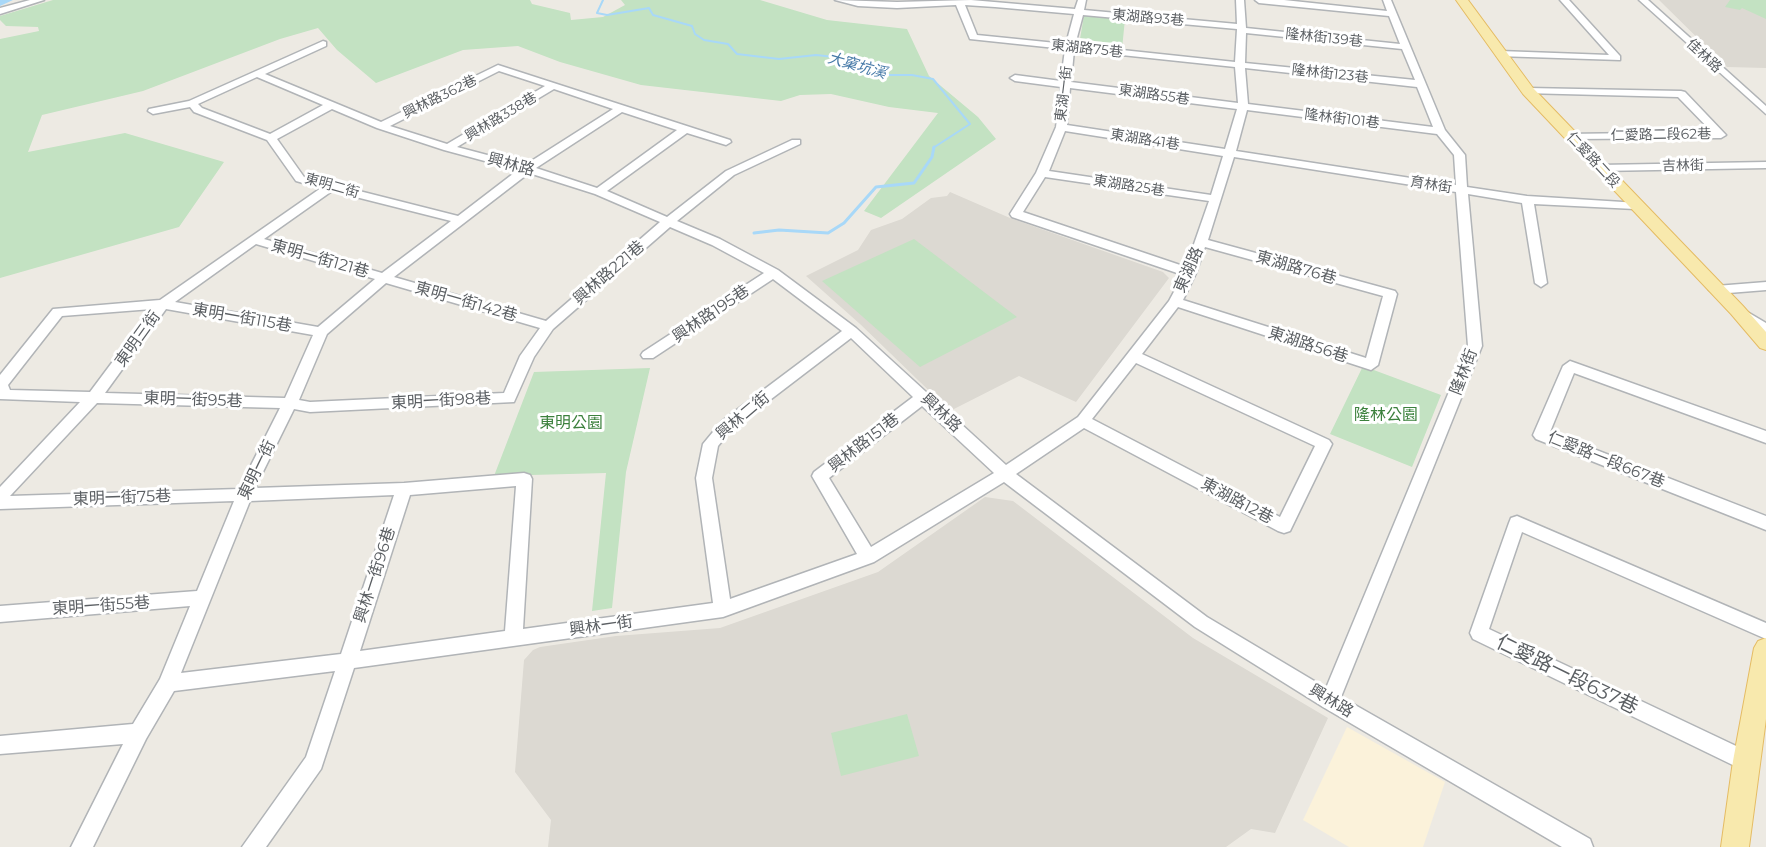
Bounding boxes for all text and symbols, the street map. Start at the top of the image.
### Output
street label: 東湖路93巷 [1111,6,1185,30]
street label: 隆林街139巷 [1285,26,1363,50]
street label: 佳林路 [1683,36,1725,76]
street label: 東湖路75巷 [1050,37,1124,61]
water label: 大窠坑溪 [826,49,888,83]
street label: 隆林街123巷 [1291,62,1369,86]
street label: 東湖一街 [1052,65,1076,123]
street label: 興林路362巷 [400,72,480,122]
street label: 東湖路55巷 [1117,82,1191,108]
street label: 興林路338巷 [462,89,540,145]
street label: 隆林街101巷 [1304,106,1380,132]
street label: 東湖路41巷 [1109,126,1181,154]
street label: 仁愛路二段62巷 [1611,126,1711,144]
street label: 仁愛路二段 [1563,129,1623,191]
street label: 興林路 [485,150,537,180]
street label: 吉林街 [1662,157,1704,175]
street label: 東明二街 [303,170,361,202]
street label: 東湖路25巷 [1092,172,1166,200]
street label: 育林街 [1409,173,1453,197]
street label: 東明一街121巷 [269,236,371,282]
street label: 興林路221巷 [570,237,648,309]
street label: 東湖路 [1170,244,1208,296]
street label: 東湖路76巷 [1254,247,1338,289]
street label: 東明一街142巷 [413,278,519,326]
street label: 興林路195巷 [669,281,753,347]
street label: 東明一街115巷 [191,300,293,336]
street label: 東明三街 [111,307,165,371]
street label: 東湖路56巷 [1266,323,1350,367]
street label: 隆林街 [1446,346,1482,398]
street label: 興林二街 [712,388,774,444]
street label: 東明一街95巷 [143,389,243,411]
street label: 東明一街98巷 [391,389,491,413]
street label: 興林路 [917,390,965,436]
park label: 隆林公園 [1354,405,1418,425]
street label: 興林路151巷 [825,409,903,477]
park label: 東明公園 [539,413,603,433]
street label: 仁愛路一段667巷 [1545,428,1667,492]
street label: 東明一街 [234,437,280,503]
street label: 東湖路12巷 [1198,474,1276,528]
street label: 東明一街75巷 [73,487,171,509]
street label: 興林一街96巷 [350,525,400,625]
street label: 東明一街55巷 [51,593,151,619]
street label: 興林一街 [568,612,634,640]
street label: 仁愛路一段637巷 [1492,630,1642,720]
street label: 興林路 [1305,680,1357,722]

